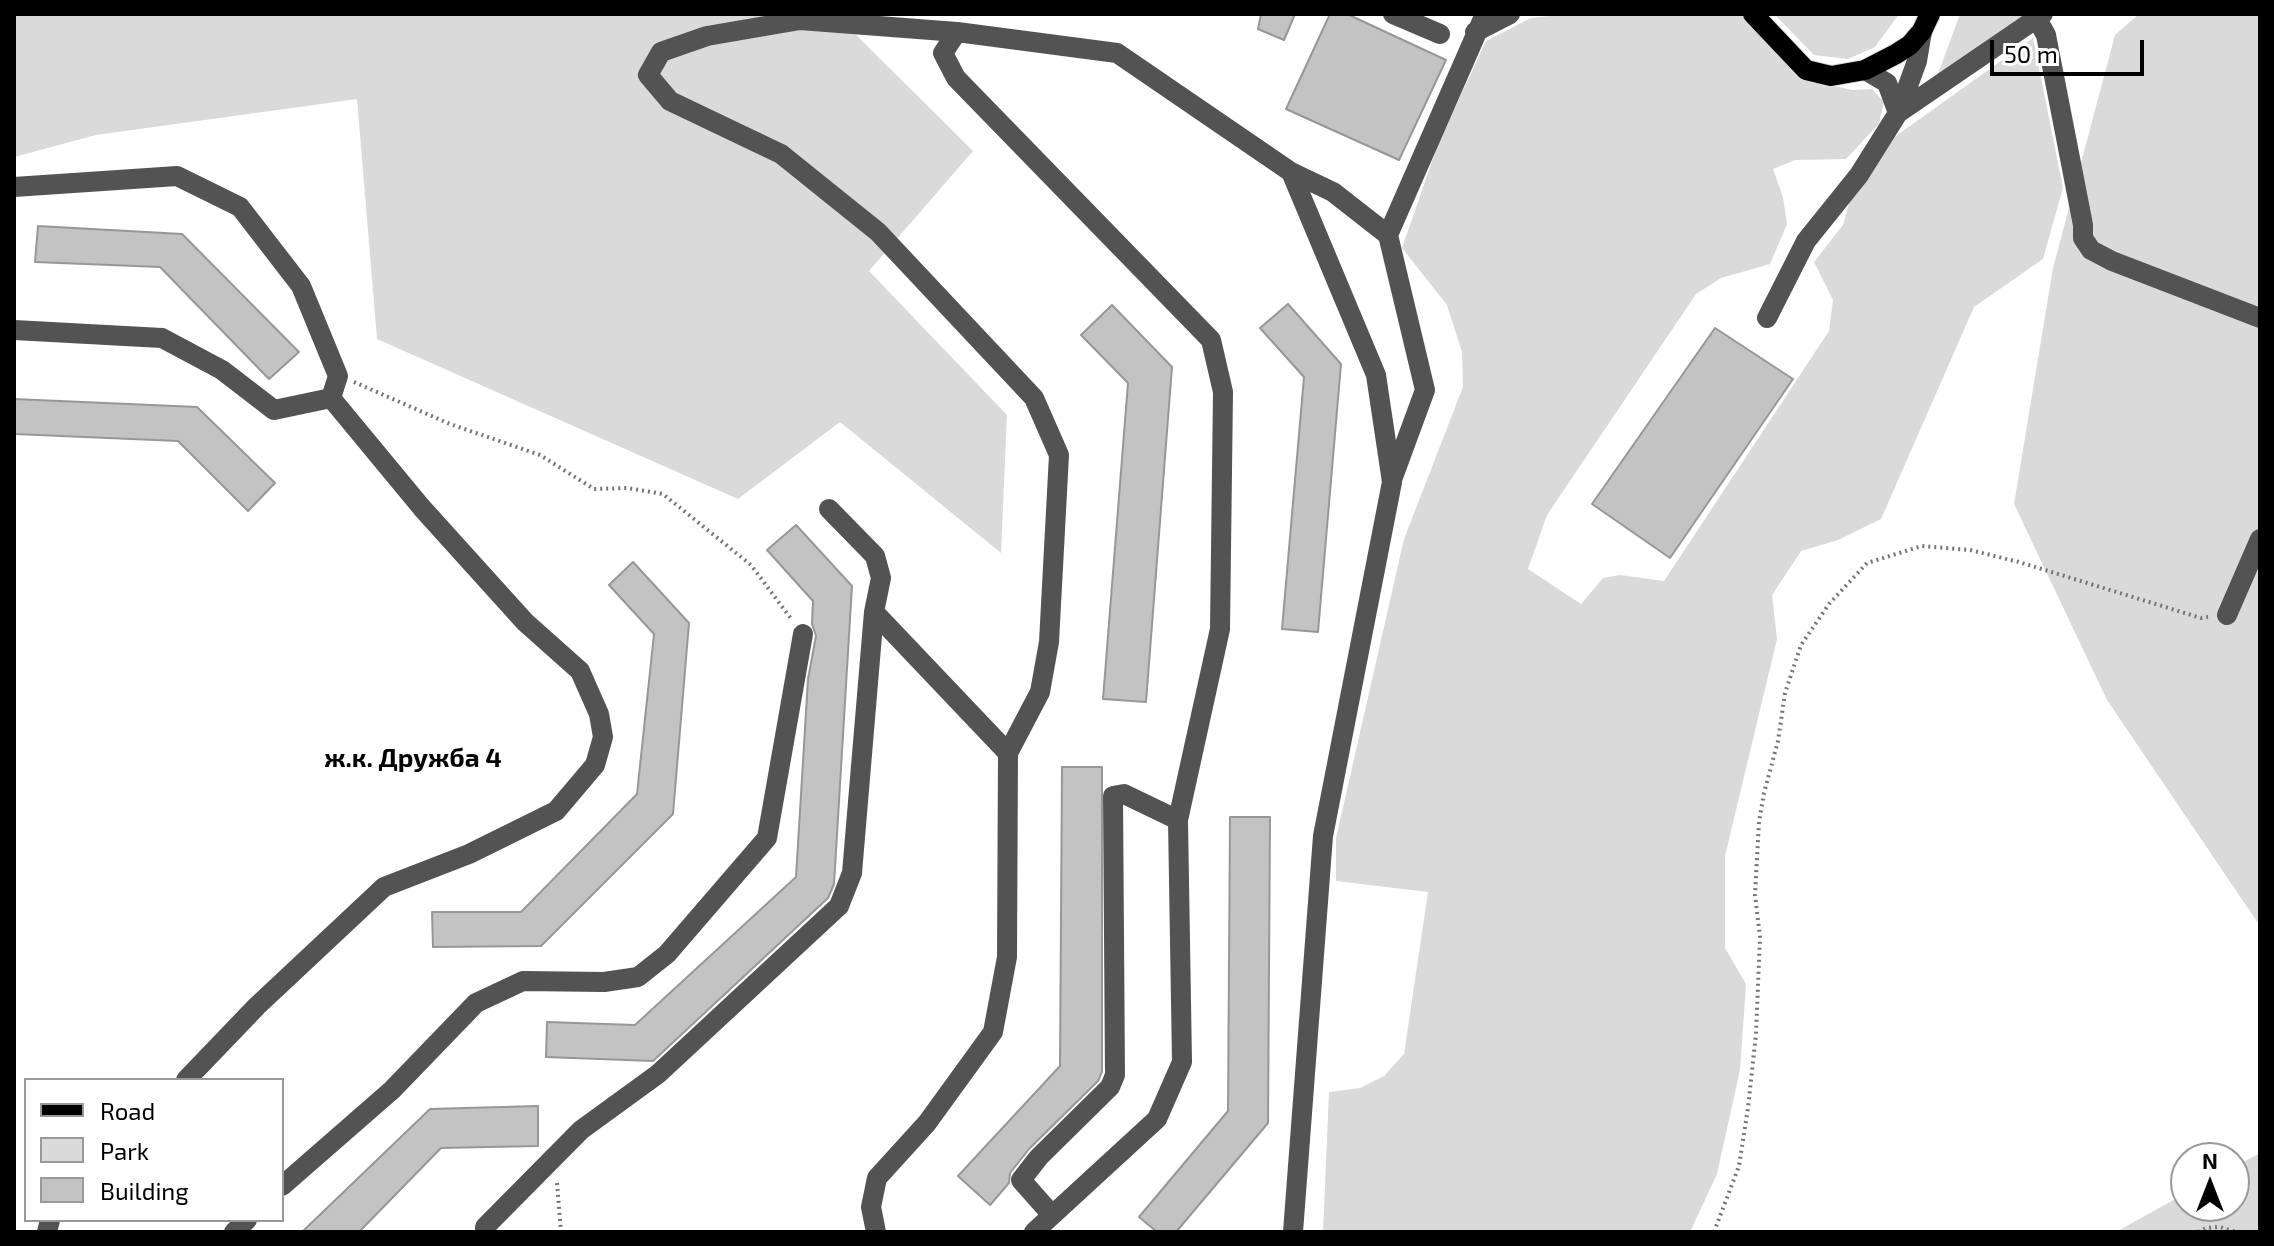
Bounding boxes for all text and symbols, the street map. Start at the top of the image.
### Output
scale bar [1994,24,2148,74]
text: 50 m [2004,39,2058,68]
district label: ж.к. Дружба 4 [324,742,502,774]
legend [24,1078,284,1222]
text: Road [100,1096,155,1125]
text: Park [100,1136,149,1165]
north arrow [2170,1142,2250,1222]
text: N [2202,1147,2218,1173]
text: Building [100,1176,189,1205]

